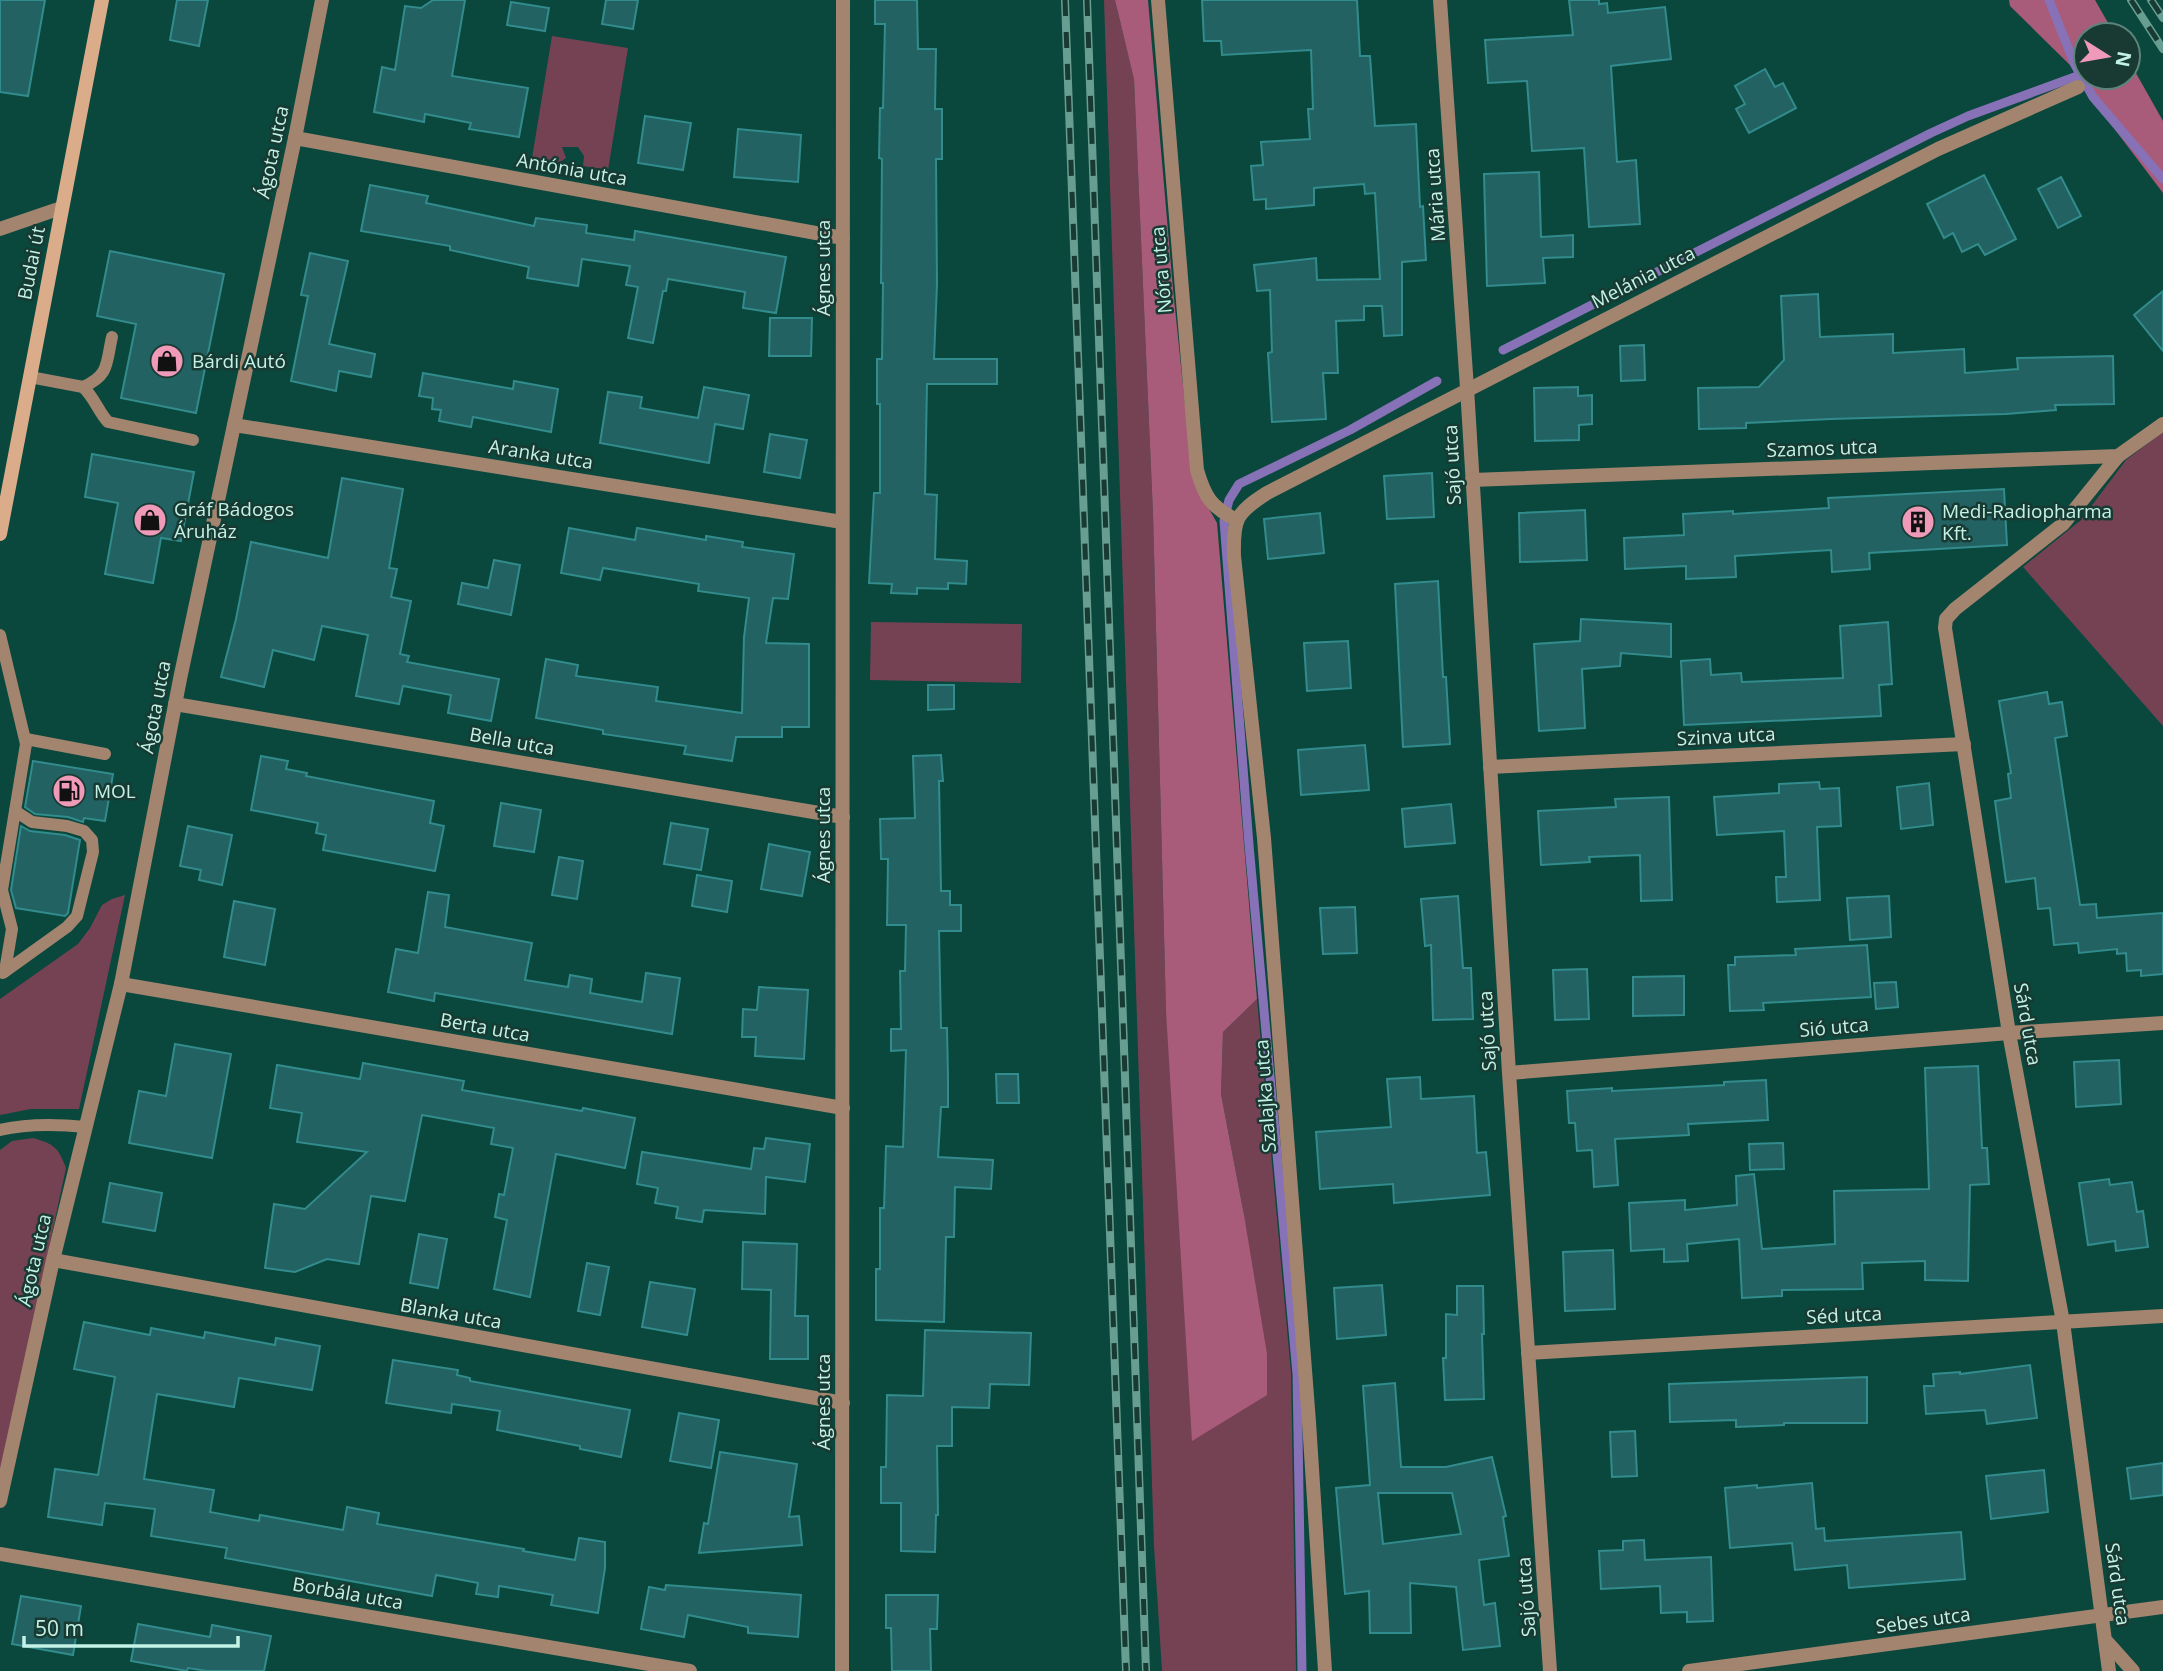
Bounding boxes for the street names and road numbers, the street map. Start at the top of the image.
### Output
street label: Ágota utca [250,103,294,201]
street label: Antónia utca [515,146,629,192]
street label: Mária utca [1419,147,1451,243]
street label: Ágnes utca [810,220,836,316]
street label: Budai út [11,224,51,302]
street label: Nóra utca [1144,225,1178,315]
street label: Melánia utca [1587,240,1699,314]
street label: Sajó utca [1437,424,1467,506]
street label: Aranka utca [487,433,595,475]
street label: Szamos utca [1766,433,1878,463]
street label: Ágota utca [133,658,177,756]
street label: Szinva utca [1676,720,1776,752]
street label: Bella utca [467,721,557,761]
street label: Ágnes utca [810,787,836,883]
street label: Sárd utca [2008,981,2048,1067]
street label: Sajó utca [1472,990,1502,1072]
street label: Berta utca [438,1006,532,1048]
street label: Sió utca [1798,1011,1870,1043]
street label: Szalajka utca [1248,1038,1282,1154]
street label: Ágota utca [11,1211,57,1309]
street label: Blanka utca [398,1291,504,1335]
street label: Séd utca [1806,1300,1882,1330]
street label: Ágnes utca [810,1354,836,1450]
street label: Sárd utca [2099,1541,2137,1627]
street label: Sajó utca [1510,1556,1542,1638]
street label: Borbála utca [291,1570,405,1616]
street label: Sebes utca [1874,1600,1972,1640]

